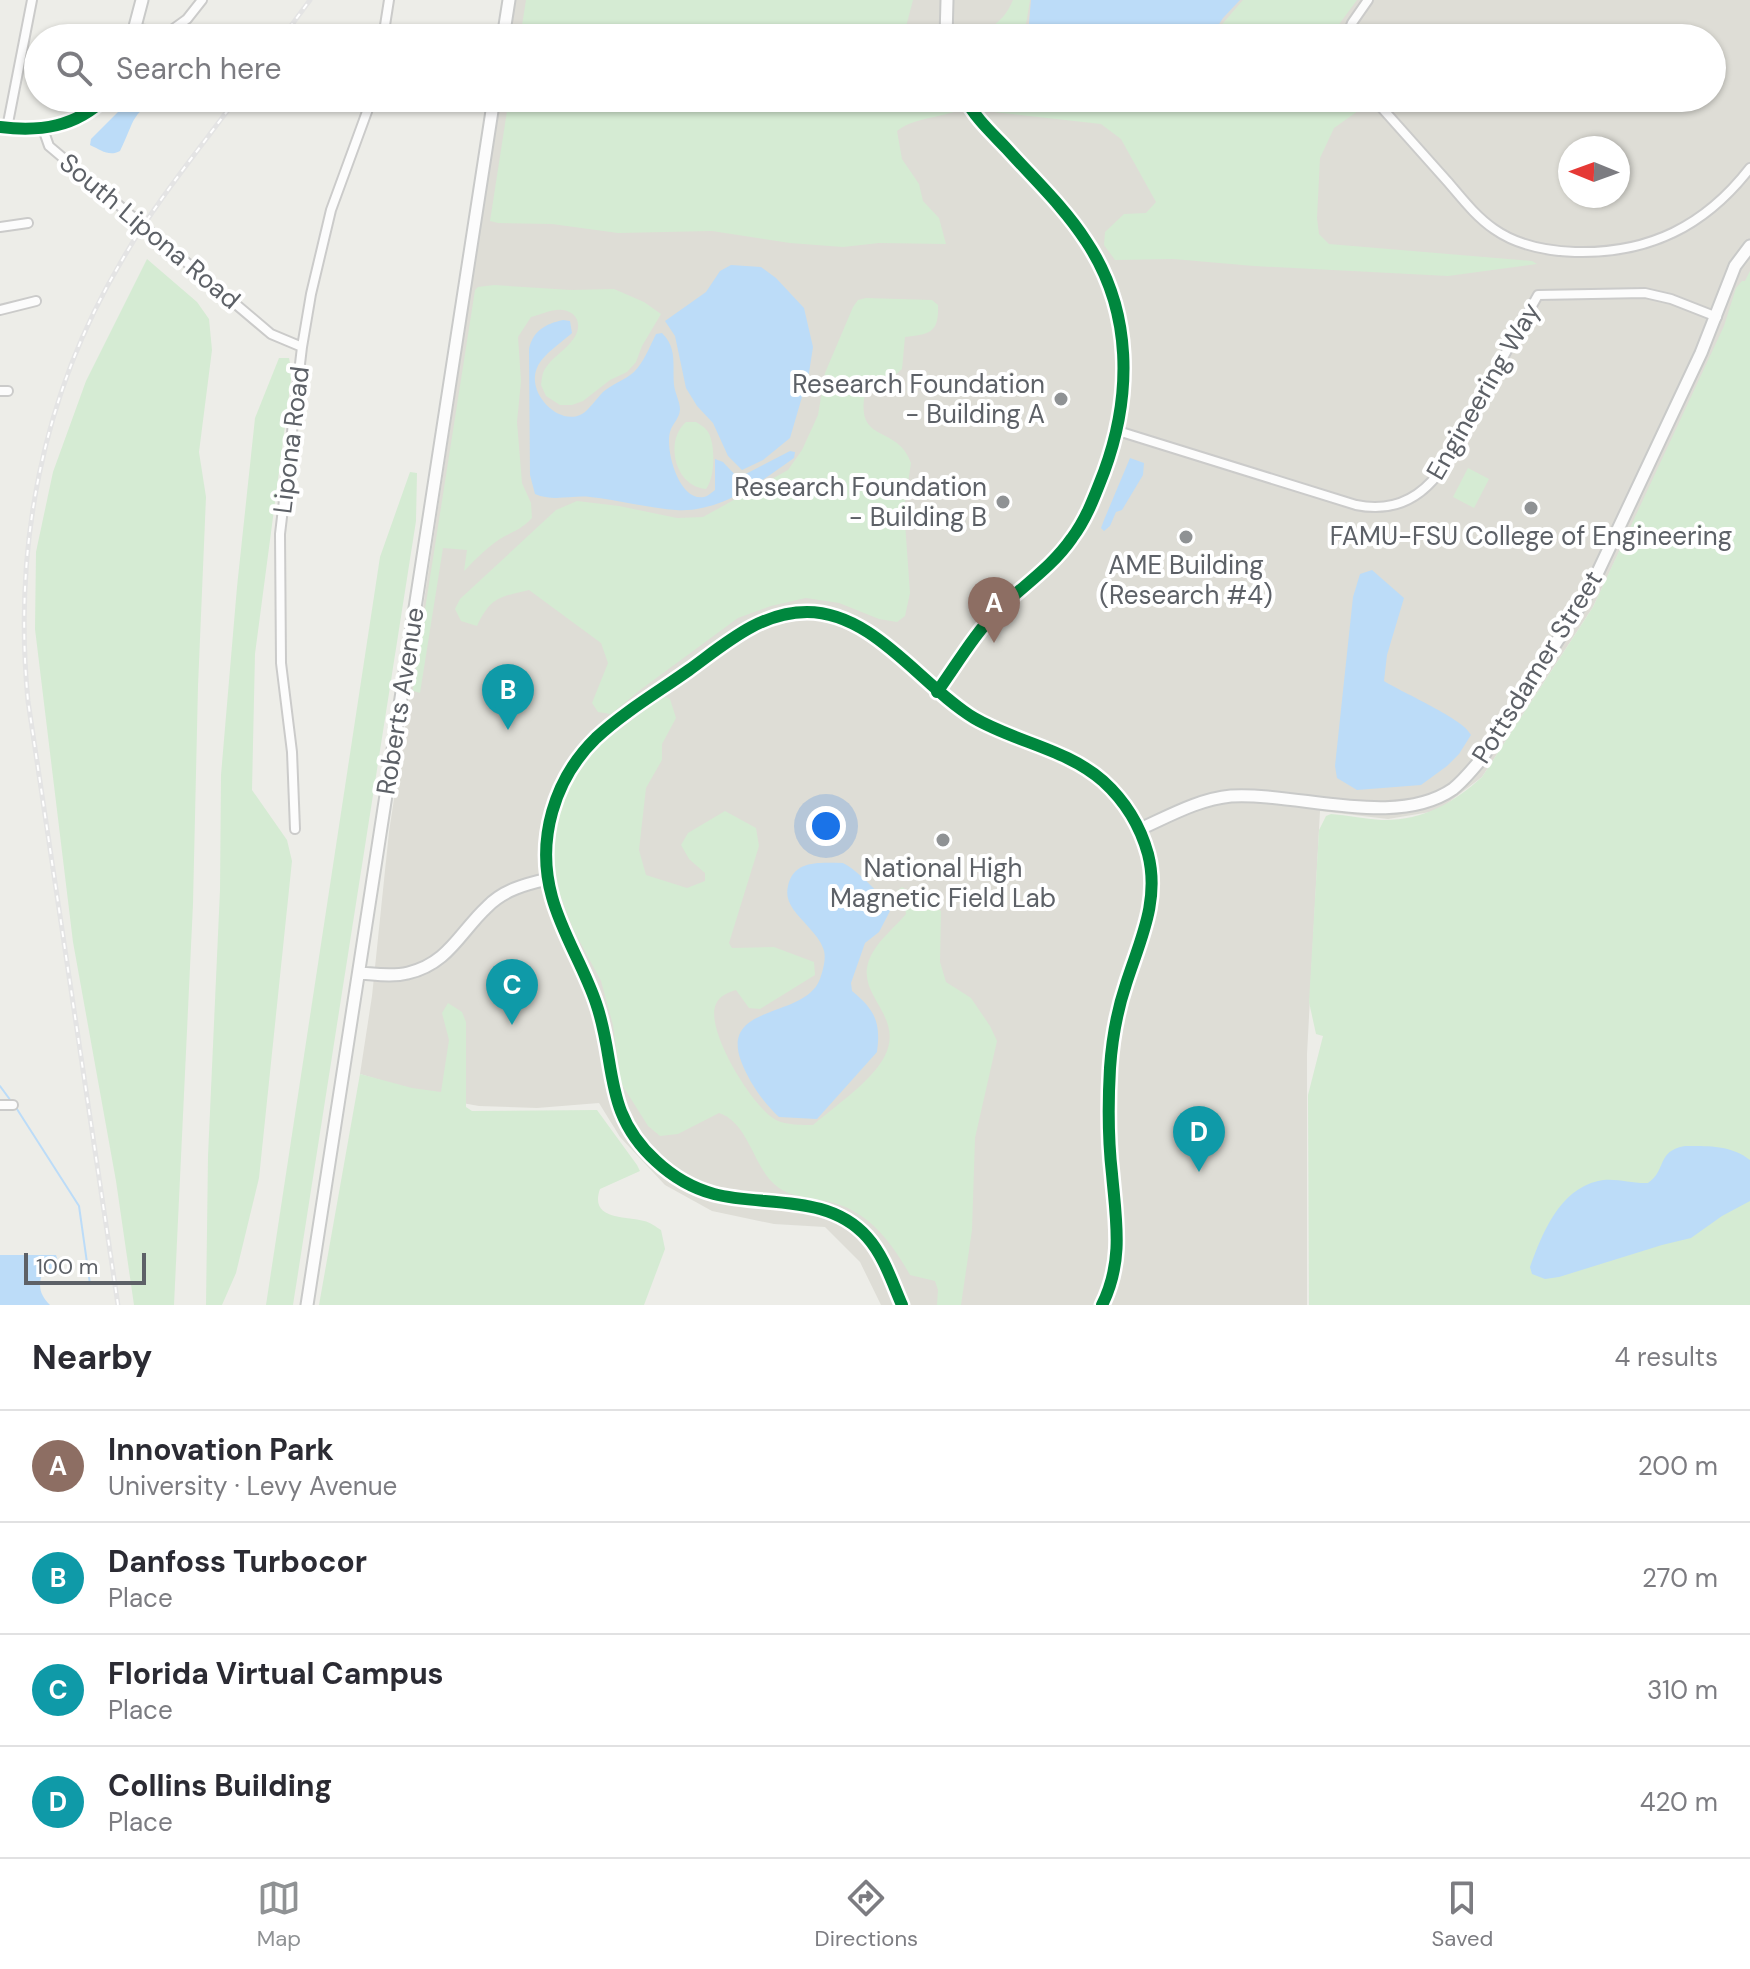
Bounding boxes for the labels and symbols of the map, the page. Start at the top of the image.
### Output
north arrow [1558,136,1630,208]
street label: South Lipona Road [53,145,247,317]
street label: Engineering Way [1418,296,1548,486]
street label: Lipona Road [265,364,317,516]
place label: Research Foundation - Building A [792,367,1045,431]
marker: Research Foundation - Building A [1052,390,1070,408]
place label: Research Foundation - Building B [734,470,987,534]
marker: Research Foundation - Building B [994,493,1012,511]
marker: FAMU-FSU College of Engineering [1522,499,1540,517]
place label: FAMU-FSU College of Engineering [1330,519,1732,553]
marker: AME Building (Research #4) [1177,528,1195,546]
place label: AME Building (Research #4) [1099,548,1273,612]
street label: Pottsdamer Street [1464,564,1610,770]
pin: A [968,577,1020,643]
street label: Roberts Avenue [368,605,432,797]
pin: B [482,664,534,730]
your location [806,806,846,846]
marker: National High Magnetic Field Lab [934,831,952,849]
place label: National High Magnetic Field Lab [830,851,1056,915]
pin: C [486,959,538,1025]
pin: D [1173,1106,1225,1172]
scale bar [24,1249,146,1285]

